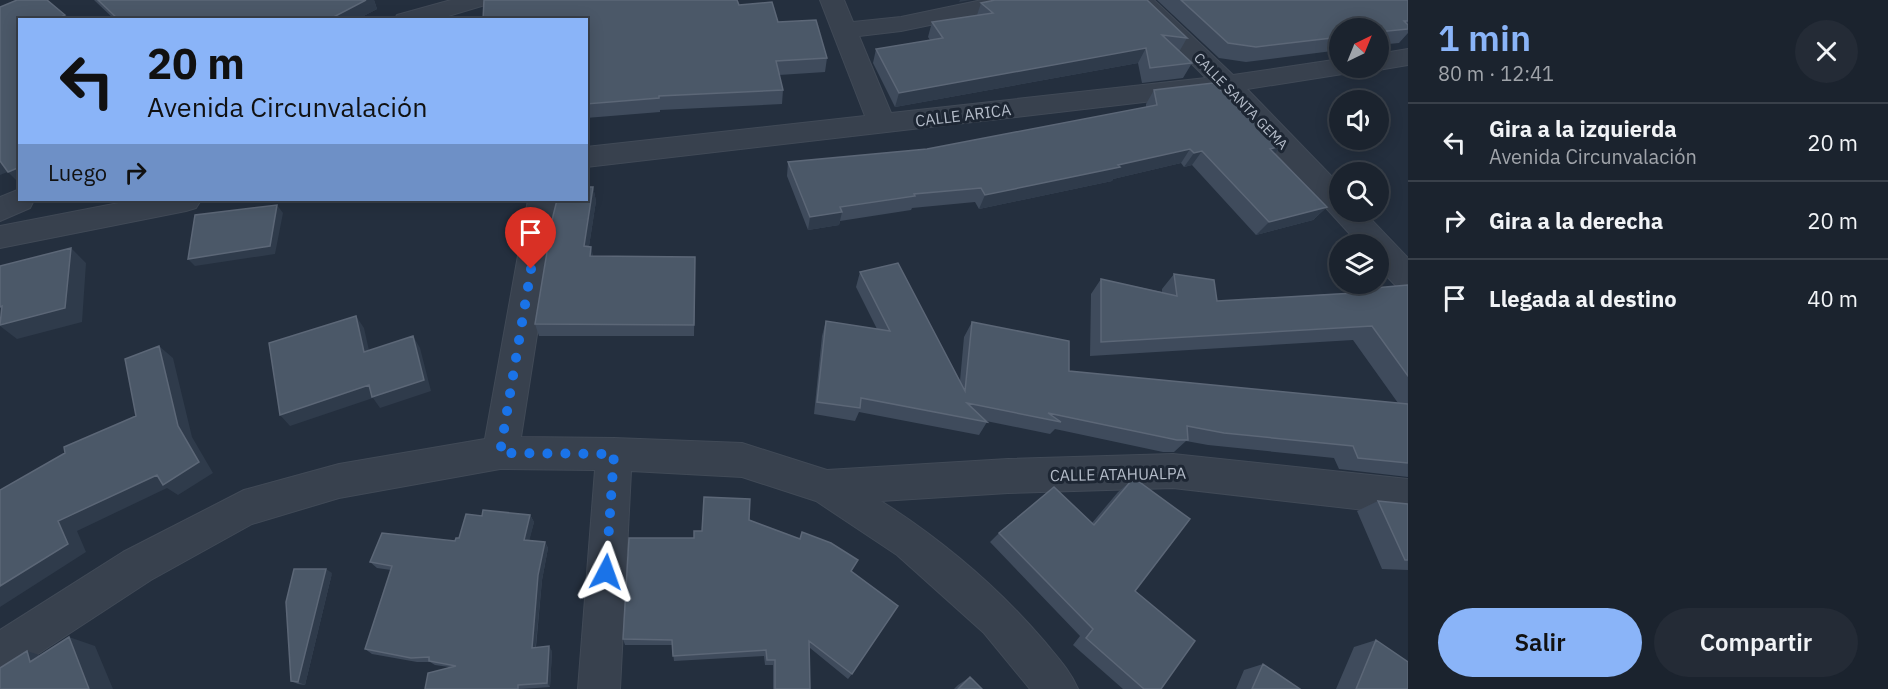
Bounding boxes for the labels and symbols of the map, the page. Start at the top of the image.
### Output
north arrow [1329,18,1389,78]
street label: CALLE SANTA GEMA [1190,49,1292,153]
street label: CALLE ARICA [914,99,1012,131]
pin [505,207,556,269]
street label: CALLE ATAHUALPA [1050,463,1186,485]
position arrow [574,540,638,604]

